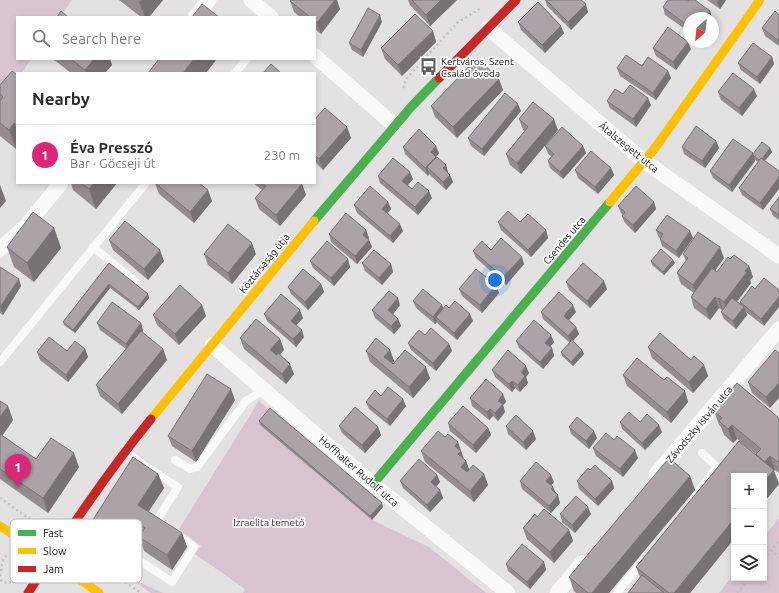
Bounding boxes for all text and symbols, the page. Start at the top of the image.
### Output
north arrow [683,12,719,48]
search box [16,16,316,60]
icon: search [30,27,52,49]
text: Search here [62,30,141,47]
place label: Kertváros, Szent Család óvoda [441,56,514,79]
bus stop icon: Kertváros, Szent Család óvoda [418,57,438,77]
text: Nearby [32,89,90,108]
street label: Átalszegett utca [597,119,661,175]
text: Éva Presszó [70,139,153,156]
text: 1 [41,148,49,162]
text: 230 m [264,148,300,162]
text: Bar · Göcseji út [70,156,156,170]
street label: Csendes utca [541,214,588,266]
street label: Köztársaság útja [237,231,292,295]
your location [485,270,505,290]
street label: Závodszky István utca [664,384,735,465]
street label: Hoffhalter Rudolf utca [317,434,400,509]
pin: 1 [5,454,31,487]
map controls [731,473,767,581]
button: + [731,473,767,509]
button: − [731,509,767,545]
park label: Izraelita temető [233,517,305,528]
legend [10,519,142,583]
text: Fast [43,527,64,539]
text: Slow [43,545,67,557]
button: layers [731,545,767,581]
text: Jam [43,563,64,575]

